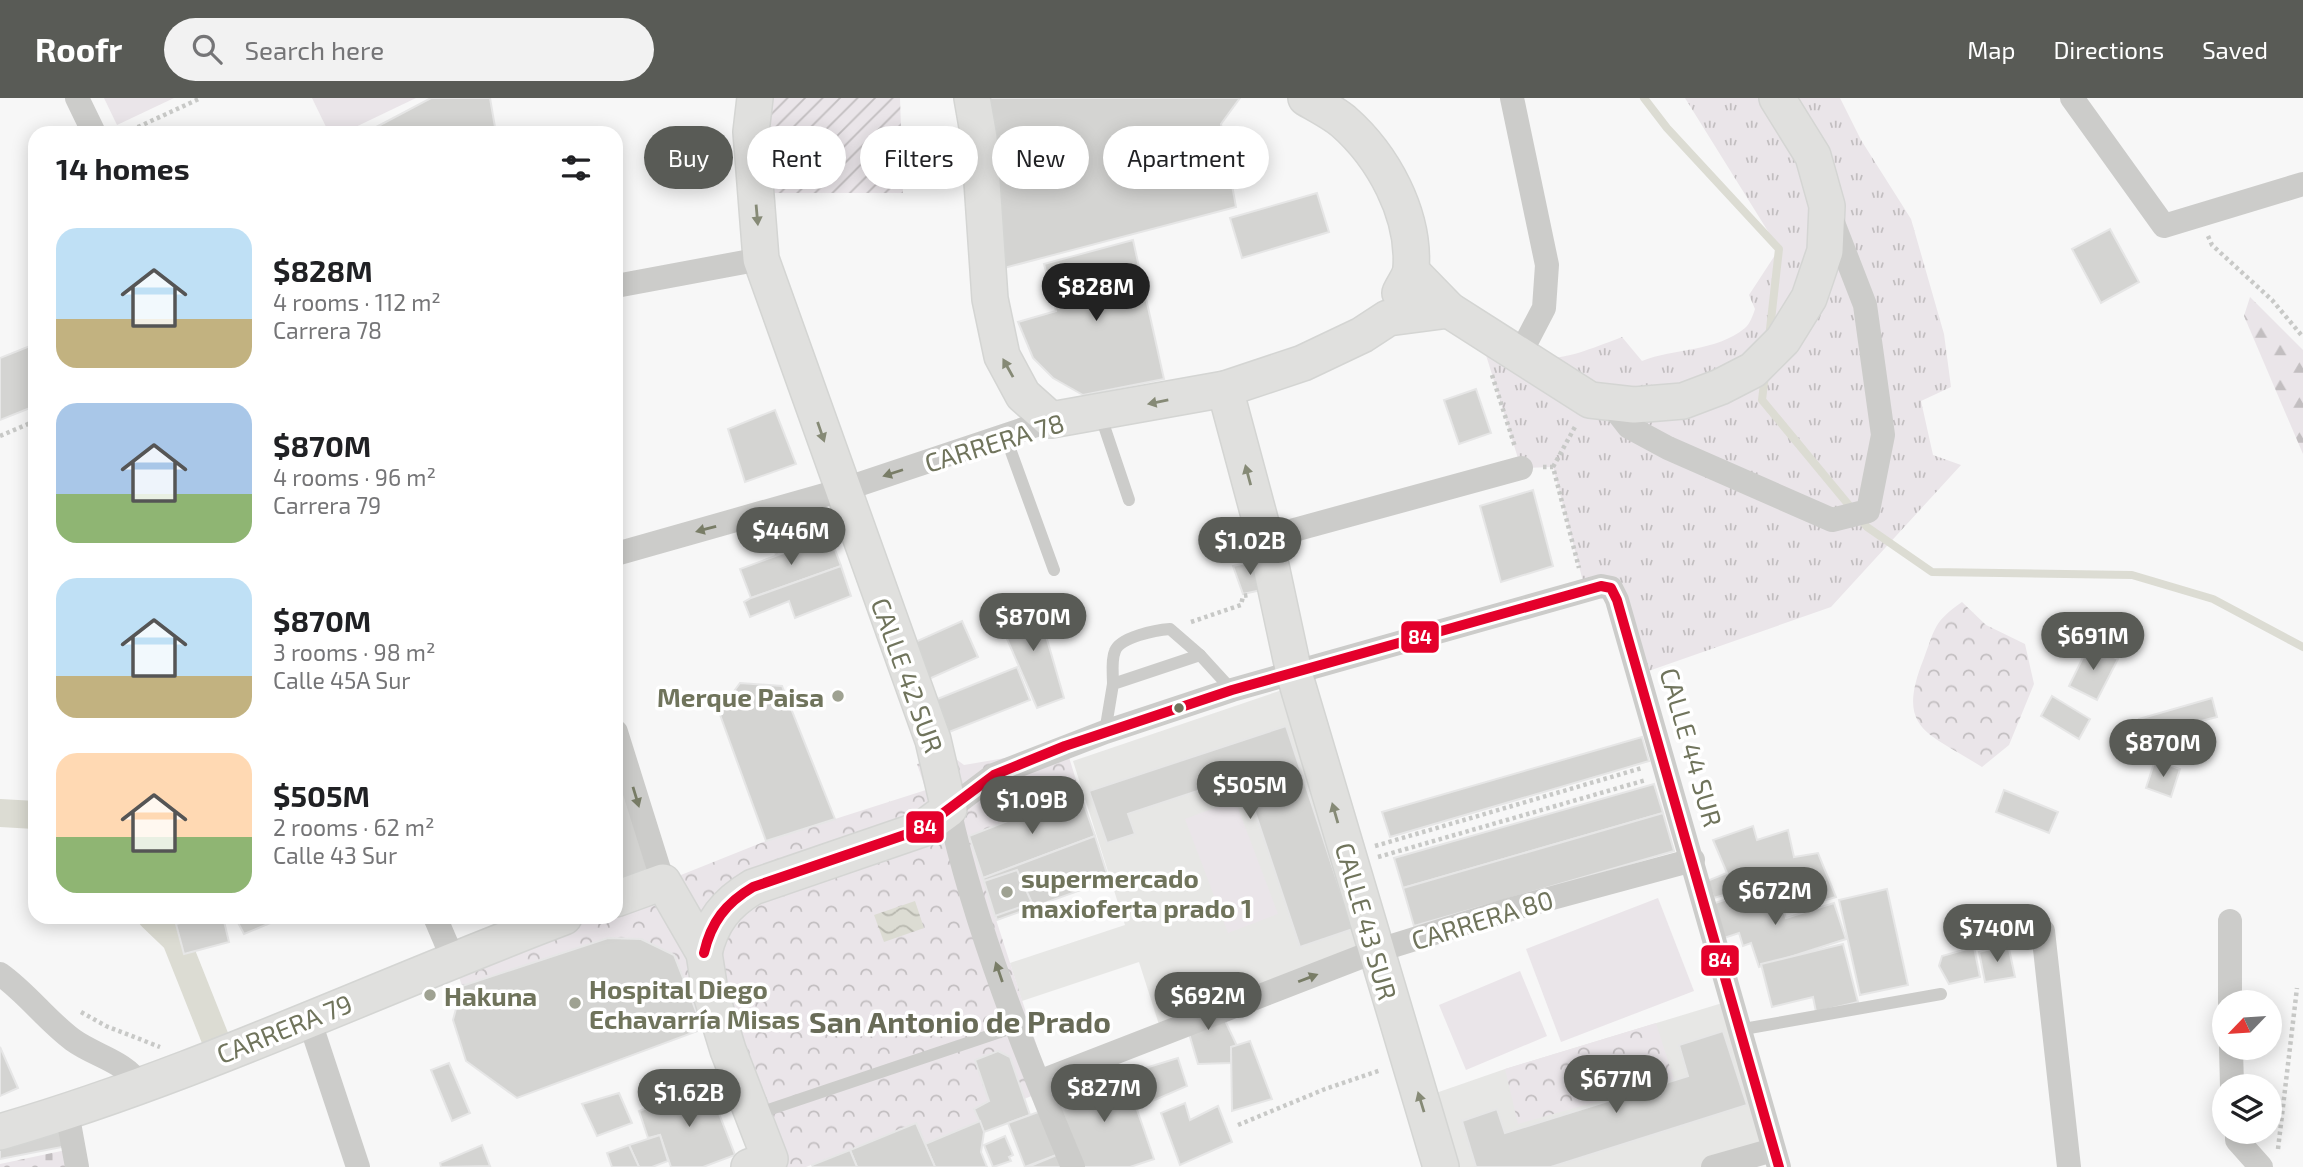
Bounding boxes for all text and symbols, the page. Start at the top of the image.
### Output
search box [164,18,654,81]
text: Roofr [35,29,122,69]
icon: search [188,30,226,68]
text: Search here [244,34,384,65]
text: Map [1967,35,2015,64]
text: Directions [2053,35,2164,64]
text: Saved [2202,35,2268,64]
chip: Buy [644,126,733,189]
chip: Rent [747,126,846,189]
chip: Filters [860,126,978,189]
chip: New [992,126,1089,189]
chip: Apartment [1103,126,1269,189]
icon: filters [557,149,595,187]
text: 14 homes [56,150,190,186]
one-way arrow [752,204,763,226]
text: $828M [273,252,373,288]
icon: home [112,256,196,340]
pin: $828M [1047,264,1145,323]
text: $828M [1058,272,1134,300]
text: 4 rooms · 112 m² [273,288,441,316]
text: Carrera 78 [273,316,382,344]
one-way arrow [1002,358,1014,378]
one-way arrow [1147,396,1169,407]
street label: CARRERA 78 [921,406,1067,478]
one-way arrow [816,421,827,442]
text: $870M [273,427,371,463]
icon: home [112,431,196,515]
text: 4 rooms · 96 m² [273,463,436,491]
one-way arrow [1242,463,1253,485]
one-way arrow [882,468,903,478]
text: Carrera 79 [273,491,381,519]
pin: $446M [742,508,840,567]
text: $446M [752,516,830,544]
pin: $1.02B [1193,518,1307,577]
one-way arrow [695,525,716,535]
text: $1.02B [1214,526,1286,554]
street label: CALLE 42 SUR [866,593,950,757]
pin: $870M [984,594,1082,653]
text: $870M [273,602,371,638]
text: $870M [995,602,1071,630]
icon: home [112,606,196,690]
pin: $691M [2044,612,2142,672]
line badge: 84 [1400,620,1440,654]
text: $691M [2057,621,2129,649]
text: 84 [1408,625,1432,648]
text: 3 rooms · 98 m² [273,638,435,666]
street label: CALLE 44 SUR [1655,664,1729,830]
text: Calle 45A Sur [273,666,410,694]
place label: Merque Paisa [657,681,824,712]
marker: Merque Paisa [830,688,846,704]
unlabelled marker [1172,701,1186,715]
pin: $870M [2114,720,2212,779]
text: $870M [2125,728,2201,756]
pin: $505M [1201,762,1299,821]
text: $505M [1213,770,1287,798]
pin: $1.09B [975,776,1089,836]
text: $505M [273,777,370,813]
icon: home [112,781,196,865]
text: $1.09B [996,785,1068,813]
one-way arrow [632,786,642,807]
one-way arrow [1330,803,1340,824]
line badge: 84 [905,810,945,844]
text: 2 rooms · 62 m² [273,813,435,841]
text: 84 [913,815,937,838]
street label: CALLE 43 SUR [1330,839,1404,1003]
text: Calle 43 Sur [273,841,397,869]
place label: supermercado maxioferta prado 1 [1021,862,1252,923]
pin: $672M [1726,868,1824,927]
text: $672M [1738,876,1812,904]
street label: CARRERA 80 [1407,883,1557,955]
marker: supermercado maxioferta prado 1 [999,884,1015,900]
pin: $740M [1948,904,2046,964]
text: $740M [1959,913,2035,941]
line badge: 84 [1700,944,1740,977]
text: 84 [1708,948,1732,971]
one-way arrow [993,962,1004,983]
pin: $692M [1159,972,1257,1032]
one-way arrow [1298,972,1319,983]
place label: Hospital Diego Echavarría Misas [589,973,800,1034]
place label: Hakuna [444,980,537,1011]
text: $692M [1171,981,1245,1009]
street label: CARRERA 79 [212,987,356,1069]
marker: Hakuna [422,987,438,1003]
north arrow [2212,990,2282,1060]
map controls [2212,990,2282,1144]
marker: Hospital Diego Echavarría Misas [567,995,583,1011]
district label: San Antonio de Prado [809,1003,1111,1039]
pin: $677M [1567,1056,1665,1115]
text: $677M [1580,1064,1652,1092]
pin: $827M [1055,1065,1153,1124]
pin: $1.62B [632,1070,746,1129]
text: $827M [1067,1073,1141,1101]
button: layers [2212,1074,2282,1144]
text: $1.62B [654,1078,724,1106]
one-way arrow [1416,1091,1426,1112]

